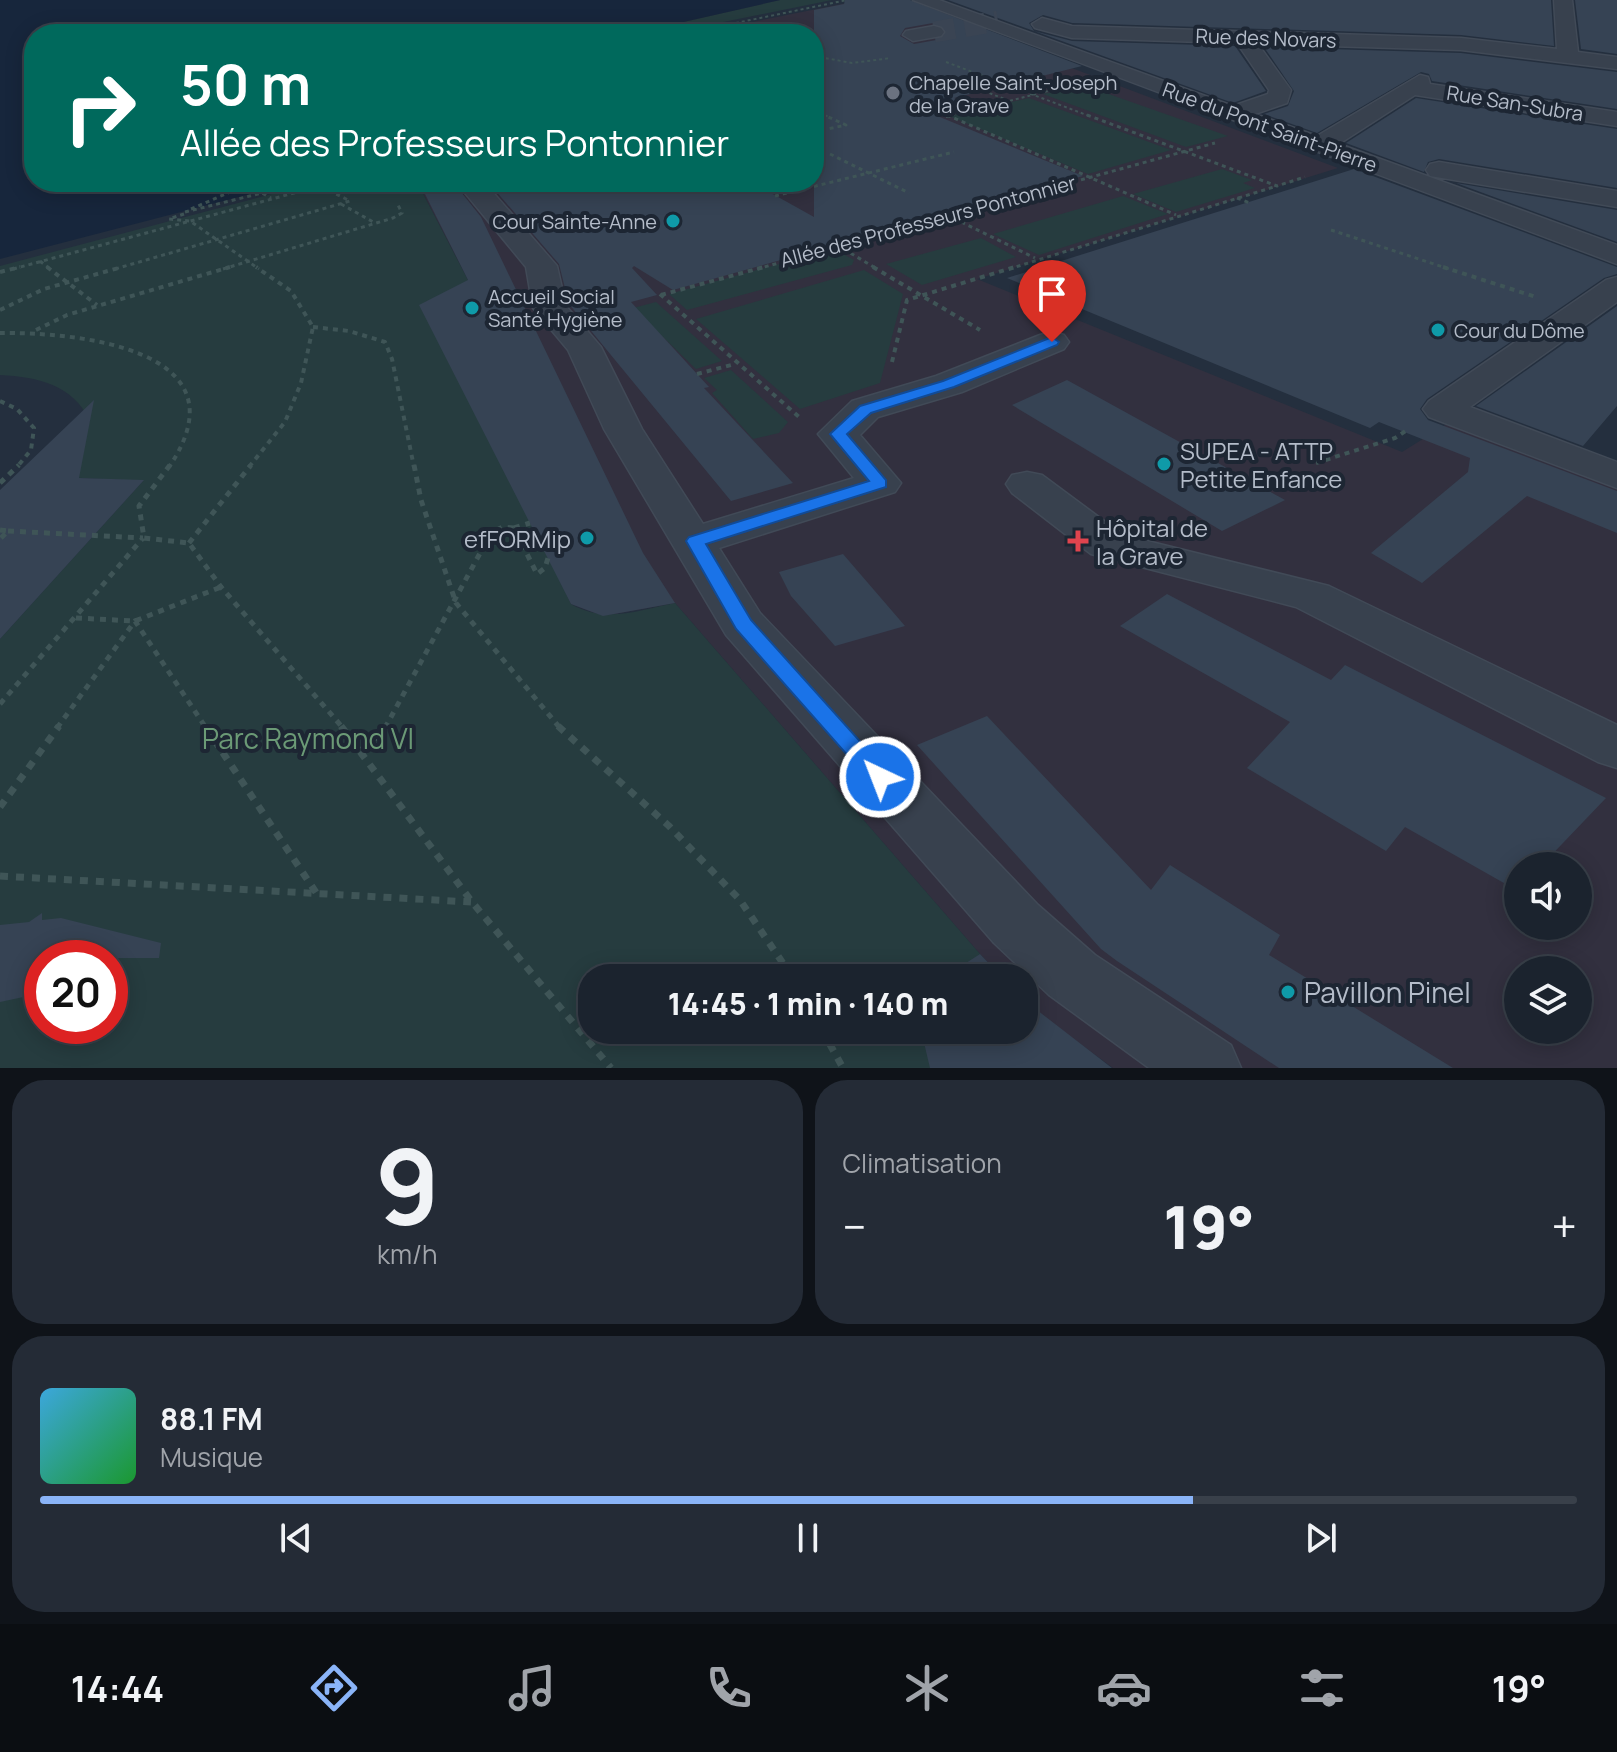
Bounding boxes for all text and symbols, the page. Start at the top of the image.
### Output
street label: Rue des Novars [1195,22,1337,54]
text: 50 m [180,45,311,122]
icon: right [48,56,152,160]
place label: Chapelle Saint-Joseph de la Grave [909,69,1117,119]
street label: Rue du Pont Saint-Pierre [1159,76,1381,178]
street label: Rue San-Subra [1445,79,1585,127]
marker: Chapelle Saint-Joseph de la Grave [884,84,902,102]
text: Allée des Professeurs Pontonnier [180,118,729,167]
street label: Allée des Professeurs Pontonnier [777,168,1079,274]
place label: Cour Sainte-Anne [492,208,657,235]
marker: Cour Sainte-Anne [664,212,682,230]
pin [1018,260,1086,342]
icon: arrive [1030,272,1074,316]
place label: Accueil Social Santé Hygiène [488,283,622,333]
marker: Accueil Social Santé Hygiène [463,299,481,317]
place label: Cour du Dôme [1454,317,1585,344]
marker: Cour du Dôme [1429,321,1447,339]
place label: SUPEA - ATTP Petite Enfance [1180,434,1342,495]
marker: SUPEA - ATTP Petite Enfance [1155,455,1173,473]
place label: Hôpital de la Grave [1096,511,1208,572]
place label: efFORMip [464,522,571,555]
marker: efFORMip [578,529,596,547]
marker: Hôpital de la Grave [1067,530,1089,552]
park label: Parc Raymond VI [202,719,414,757]
position arrow [838,735,922,819]
map controls [1504,852,1592,1044]
button: sound [1504,852,1592,940]
speed limit sign: 20 [24,940,128,1044]
button: layers [1504,956,1592,1044]
place label: Pavillon Pinel [1304,973,1471,1011]
text: 14:45 · 1 min · 140 m [668,983,948,1024]
marker: Pavillon Pinel [1279,983,1297,1001]
text: 9 [375,1113,440,1255]
text: Climatisation [843,1145,1002,1181]
text: 19° [1163,1185,1255,1267]
text: − [843,1196,866,1256]
text: + [1552,1196,1577,1256]
text: km/h [377,1236,437,1272]
text: 88.1 FM [160,1398,263,1439]
text: Musique [160,1439,263,1475]
icon: previous [274,1516,318,1560]
icon: pause [786,1516,830,1560]
icon: next [1299,1516,1343,1560]
icon: directions [306,1660,362,1716]
icon: music [504,1660,560,1716]
icon: phone [701,1660,757,1716]
icon: climate [899,1660,955,1716]
icon: car [1096,1660,1152,1716]
icon: filters [1294,1660,1350,1716]
text: 14:44 [71,1664,164,1713]
text: 19° [1492,1664,1546,1713]

